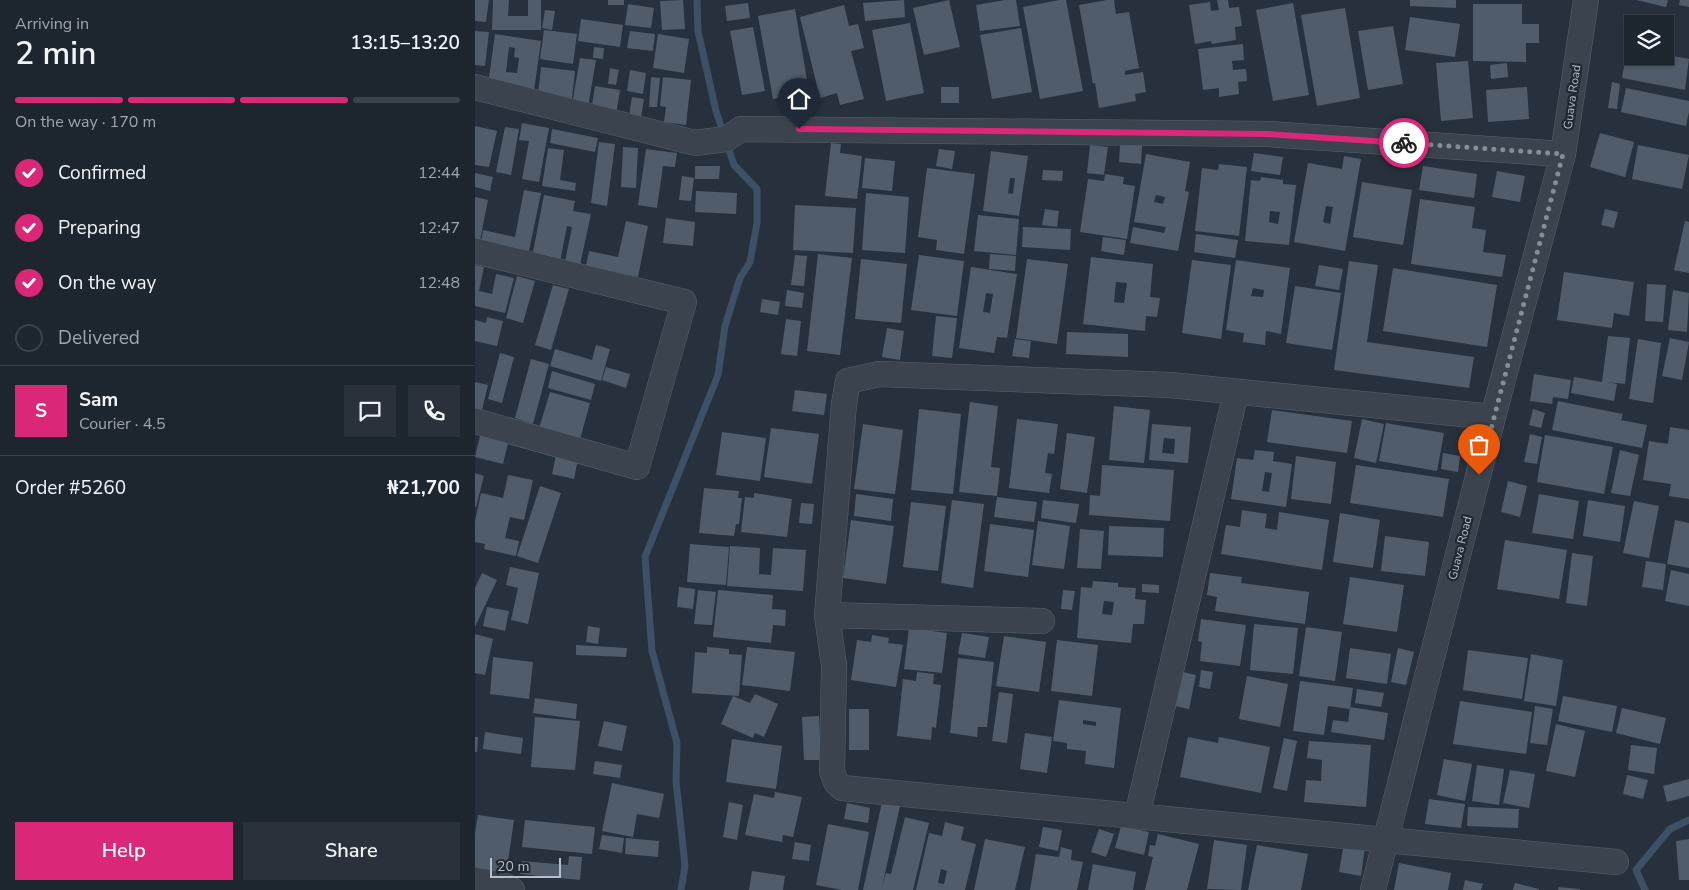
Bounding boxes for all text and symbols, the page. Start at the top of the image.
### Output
text: Arriving in [15,13,89,35]
map controls [1624,15,1674,65]
button: layers [1624,15,1674,65]
text: 13:15–13:20 [350,30,460,56]
text: 2 min [15,32,97,75]
street label: Guava Road [1560,64,1584,130]
pin [778,78,820,129]
icon: home [785,85,813,113]
text: On the way · 170 m [15,111,156,133]
courier [1379,118,1429,168]
icon: bike [1390,129,1418,157]
icon: check [15,159,43,187]
text: Confirmed [58,160,146,186]
text: 12:44 [418,162,460,184]
icon: check [15,214,43,242]
text: Preparing [58,215,141,241]
text: 12:47 [418,217,460,239]
icon: check [15,269,43,297]
text: On the way [58,270,156,296]
text: 12:48 [418,272,460,294]
text: Delivered [58,325,140,351]
button: chat [344,385,396,437]
button: phone [408,385,460,437]
text: Sam [79,387,118,413]
text: S [35,398,47,424]
text: Courier · 4.5 [79,413,165,435]
pin [1458,424,1500,475]
icon: bag [1465,431,1493,459]
text: Order #5260 [15,475,126,501]
text: ₦21,700 [387,475,460,501]
street label: Guava Road [1444,514,1476,582]
button: Help [15,822,233,880]
button: Share [243,822,460,880]
scale bar [490,855,561,878]
text: 20 m [497,857,529,876]

